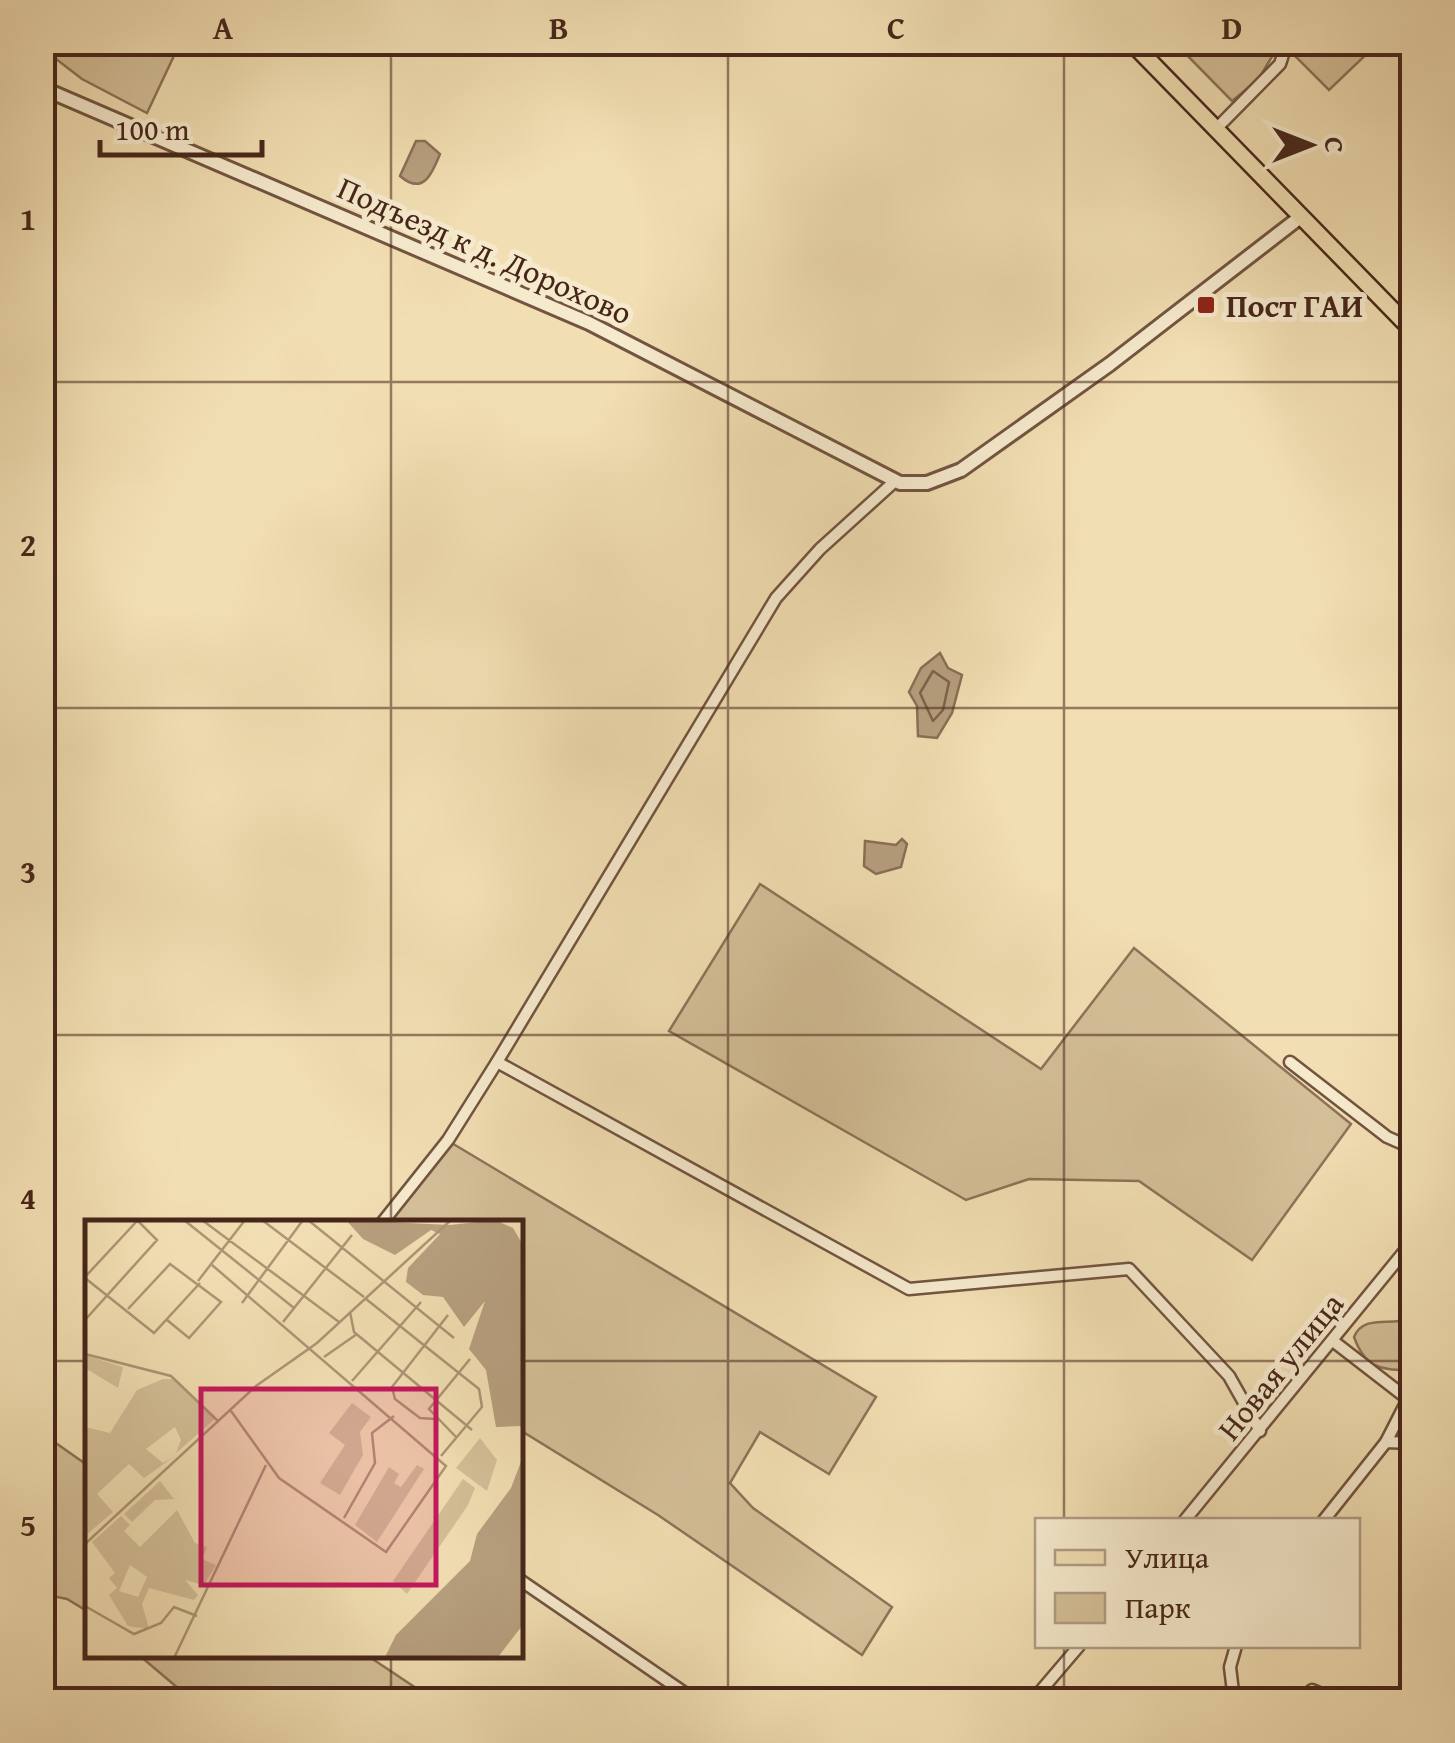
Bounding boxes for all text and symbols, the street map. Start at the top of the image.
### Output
text: A [213,4,234,51]
text: B [549,4,569,51]
text: C [887,4,905,51]
text: D [1222,4,1242,51]
scale bar [100,95,262,157]
north arrow [1260,95,1360,195]
text: 100 m [115,107,190,151]
text: С [1315,137,1356,153]
street label: Подъезд к д. Дорохово [330,164,640,336]
text: 1 [20,195,36,242]
place label: Пост ГАИ [1226,282,1363,329]
marker: Пост ГАИ [1195,294,1217,316]
text: 2 [20,521,36,568]
text: 3 [20,848,36,895]
text: 4 [20,1174,36,1221]
inset map [85,1220,522,1658]
street label: Новая улица [1206,1281,1355,1450]
text: 5 [20,1501,36,1548]
legend [1035,1518,1360,1648]
text: Улица [1125,1535,1210,1579]
text: Парк [1125,1585,1191,1629]

